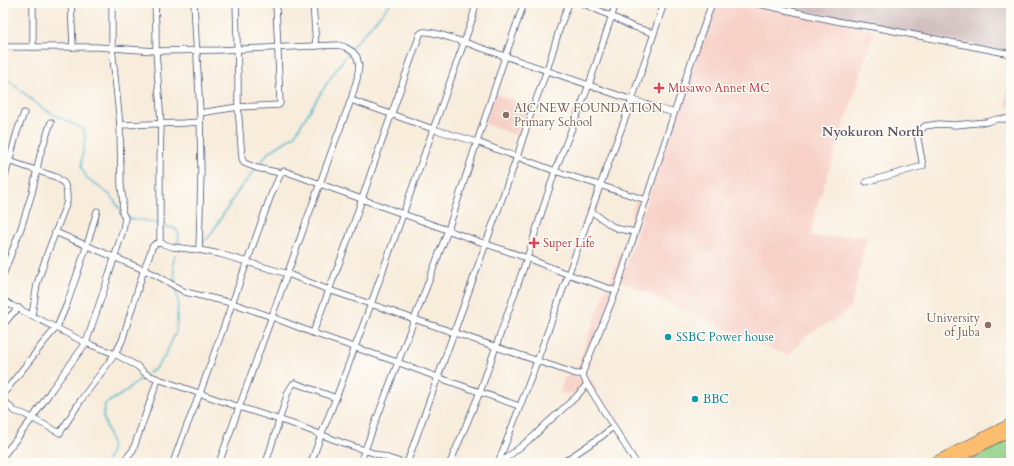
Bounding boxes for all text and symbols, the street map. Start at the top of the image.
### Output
place label: Musawo Annet MC [668,80,770,96]
marker: Musawo Annet MC [653,82,665,94]
place label: AIC NEW FOUNDATION Primary School [514,100,663,130]
marker: AIC NEW FOUNDATION Primary School [501,110,511,120]
district label: Nyokuron North [822,123,924,141]
place label: Super Life [543,235,595,251]
marker: Super Life [528,237,540,249]
place label: University of Juba [927,310,981,340]
marker: University of Juba [983,320,993,330]
place label: SSBC Power house [676,329,774,345]
marker: SSBC Power house [663,332,673,342]
place label: BBC [703,391,729,407]
marker: BBC [690,394,700,404]

